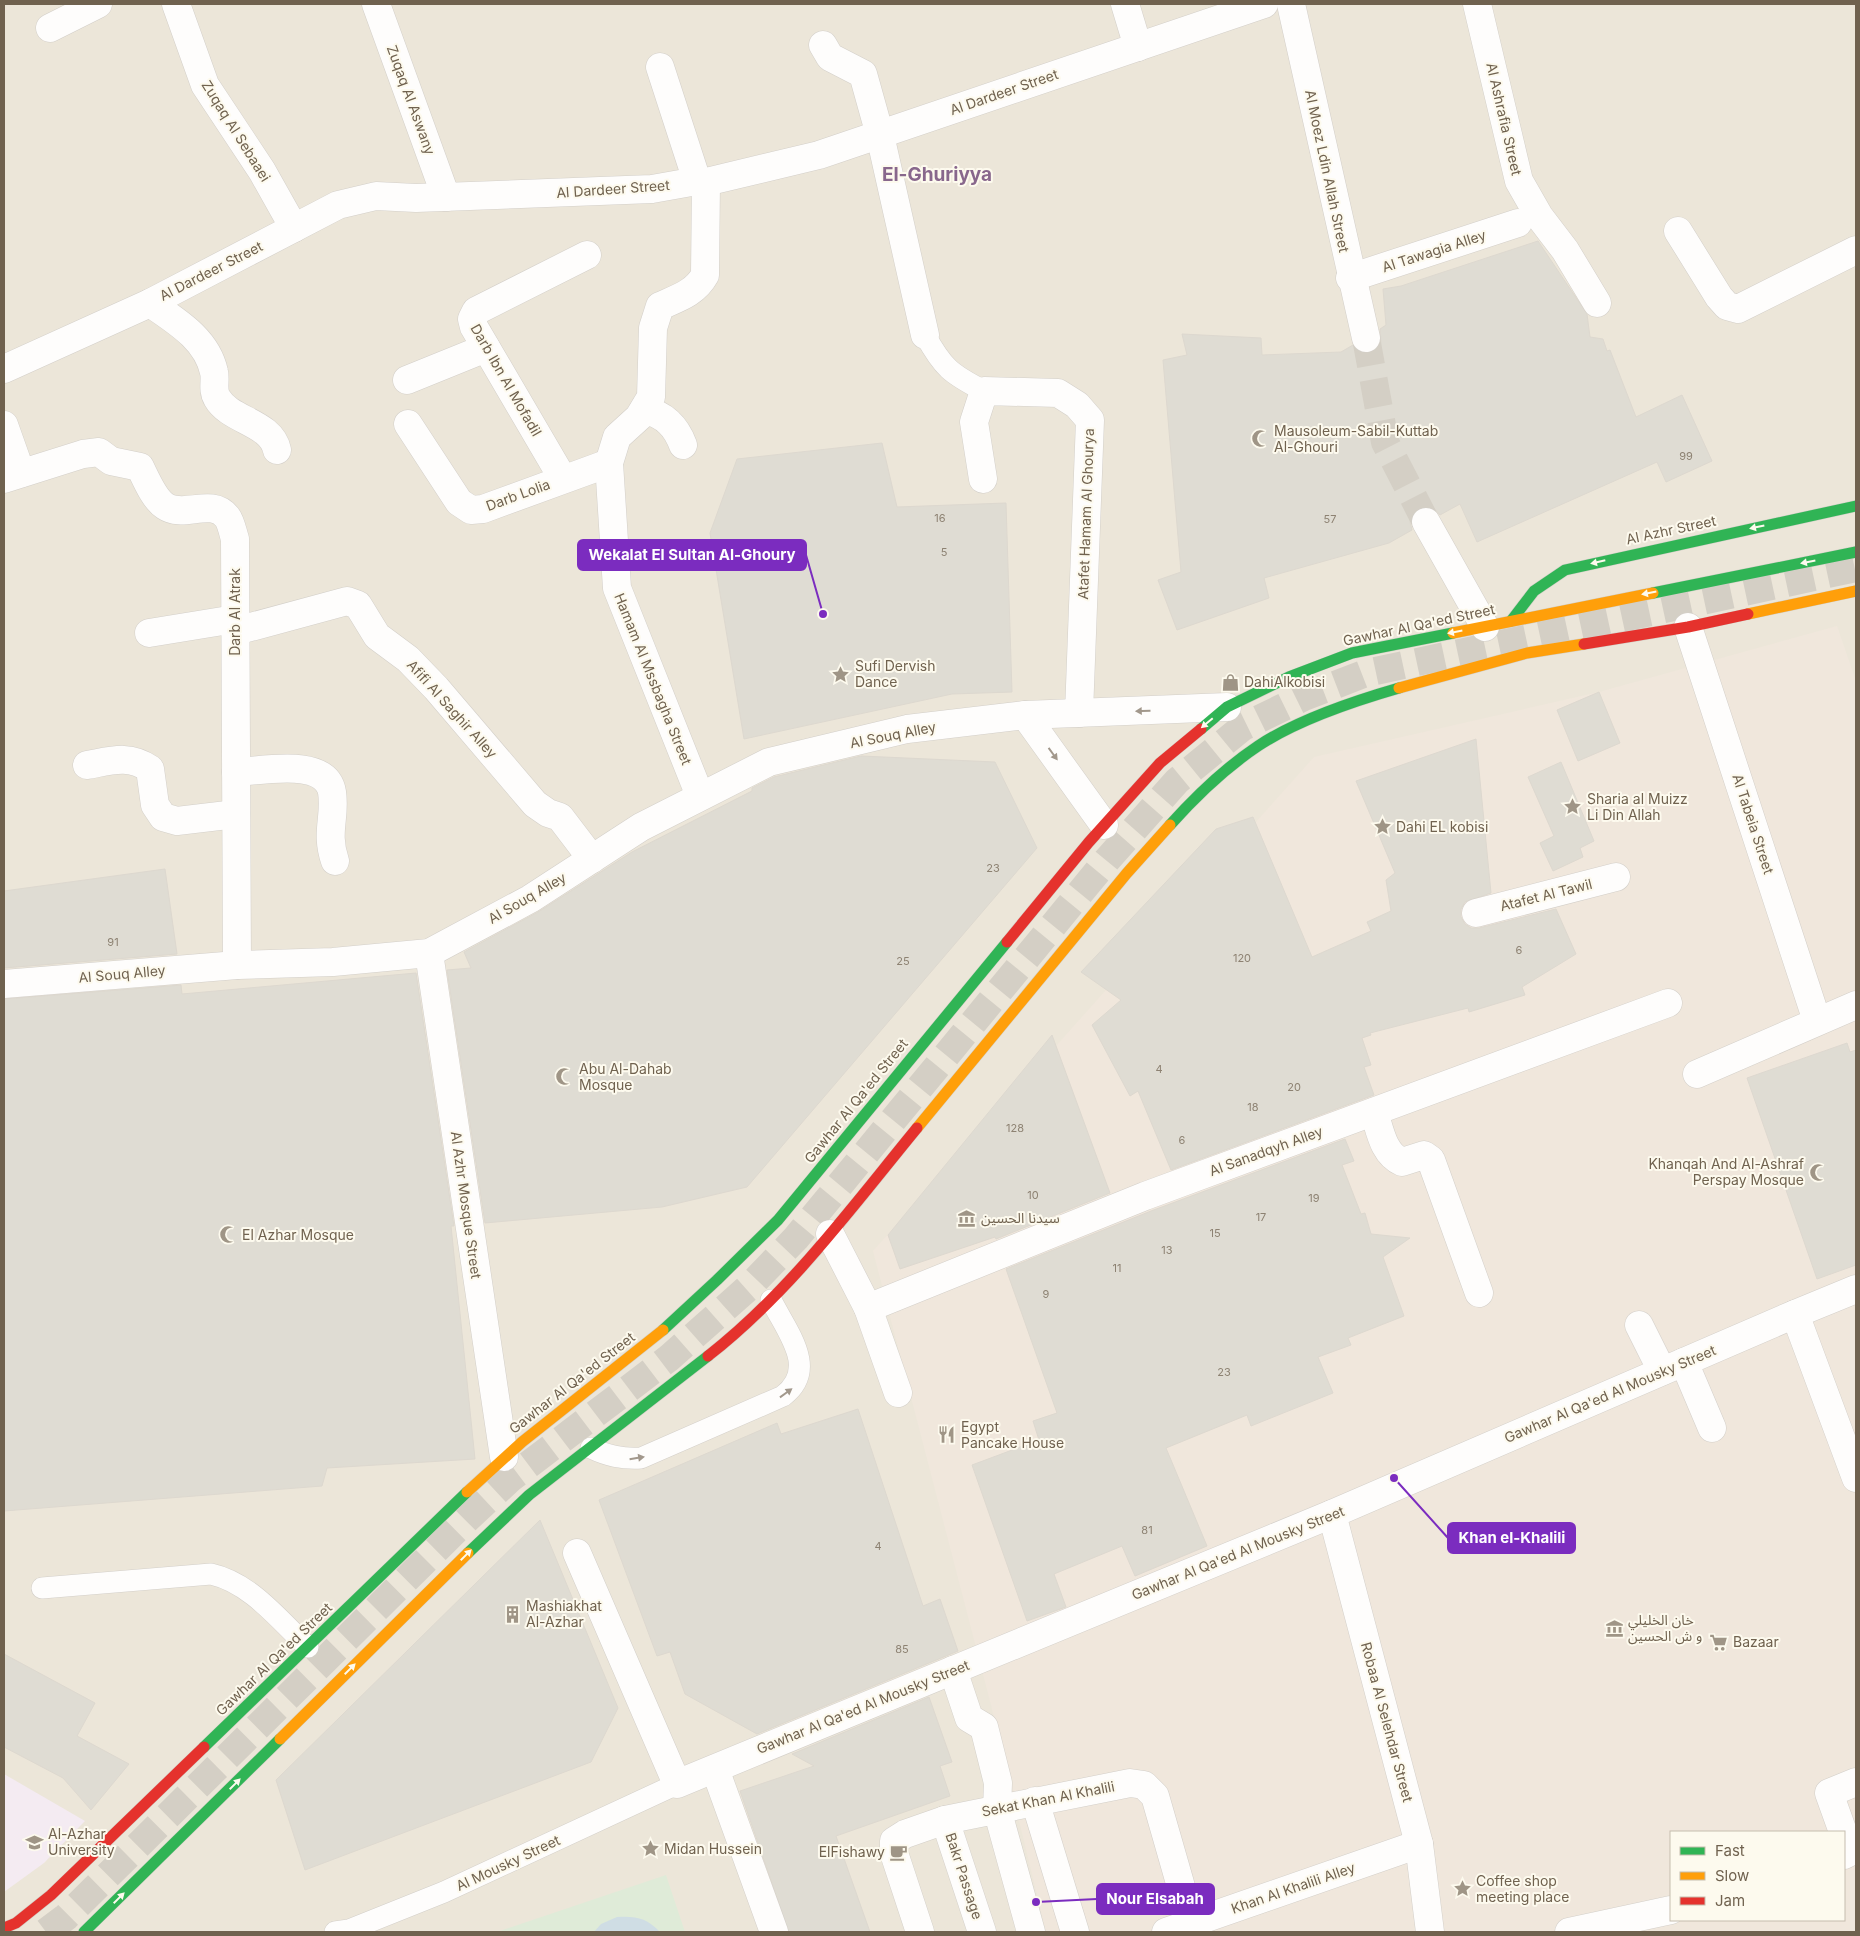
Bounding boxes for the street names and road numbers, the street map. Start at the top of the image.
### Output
street label: Zuqaq Al Aswany [384,43,439,157]
street label: Al Ashrafia Street [1483,61,1526,177]
street label: Al Dardeer Street [947,65,1061,118]
street label: Zuqaq Al Sebaaei [198,77,274,184]
street label: Al Moez Ldin Allah Street [1302,88,1353,254]
street label: Al Dardeer Street [556,176,671,201]
street label: Al Tawagia Alley [1380,226,1488,275]
street label: Al Dardeer Street [156,237,266,304]
street label: Darb Ibn Al Mofadil [467,321,545,439]
street label: Atafet Hamam Al Ghourya [1074,428,1097,600]
street label: Darb Lolia [483,475,552,514]
street label: Al Azhr Street [1624,512,1718,547]
street label: Darb Al Atrak [226,568,243,656]
street label: Hamam Al Mssbagha Street [611,590,696,768]
street label: Gawhar Al Qa'ed Street [1341,600,1497,649]
street label: Afifi Al Saghir Alley [404,656,501,761]
street label: Al Souq Alley [848,718,938,751]
street label: Al Tabeia Street [1729,772,1778,876]
street label: Al Souq Alley [485,868,569,927]
street label: Atafet Al Tawil [1498,875,1594,914]
street label: Al Souq Alley [78,961,166,986]
street label: Gawhar Al Qa'ed Street [800,1035,911,1166]
street label: Al Sanadqyh Alley [1207,1122,1325,1179]
street label: Al Azhr Mosque Street [448,1130,485,1280]
street label: Gawhar Al Qa'ed Street [505,1328,638,1437]
street label: Gawhar Al Qa'ed Al Mousky Street [1502,1341,1718,1446]
street label: Gawhar Al Qa'ed Al Mousky Street [1129,1502,1347,1603]
street label: Gawhar Al Qa'ed Street [212,1598,336,1719]
street label: Robaa Al Selehdar Street [1358,1640,1417,1804]
street label: Gawhar Al Qa'ed Al Mousky Street [754,1656,972,1757]
street label: Sekat Khan Al Khalili [980,1777,1116,1820]
street label: Bakr Passage [942,1830,986,1921]
street label: Al Mousky Street [453,1831,563,1894]
street label: Khan Al Khalili Alley [1229,1858,1357,1917]

